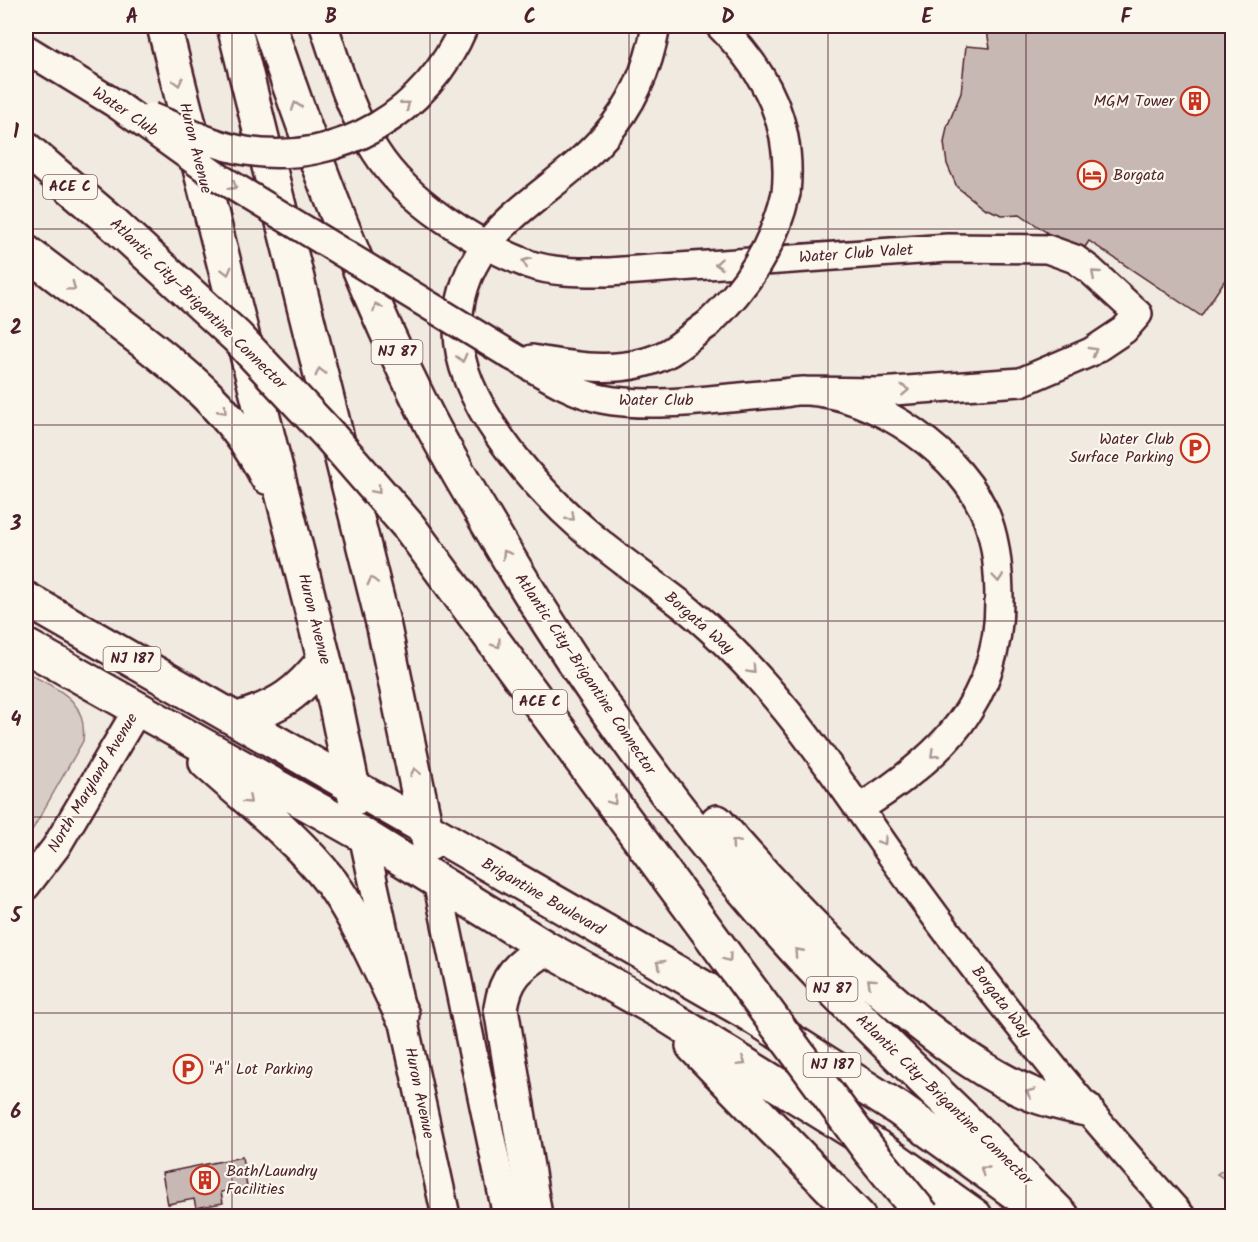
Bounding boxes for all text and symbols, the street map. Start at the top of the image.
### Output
text: A [126,2,138,34]
text: B [325,2,337,34]
text: C [524,2,536,34]
text: D [721,2,735,34]
text: E [921,2,933,34]
text: F [1121,2,1133,34]
one-way arrow [171,77,184,87]
street label: Water Club [87,81,163,144]
building icon: MGM Tower [1179,85,1211,117]
place label: MGM Tower [1093,89,1176,114]
street label: Huron Avenue [172,100,218,196]
one-way arrow [291,101,304,112]
one-way arrow [400,102,411,113]
text: 1 [13,117,19,149]
hotel icon: Borgata [1076,159,1108,191]
place label: Borgata [1113,163,1165,188]
road number: ACE C [43,175,97,199]
one-way arrow [227,178,237,190]
street label: Atlantic City–Brigantine Connector [104,212,294,397]
street label: Water Club Valet [798,237,915,270]
one-way arrow [521,256,531,269]
one-way arrow [714,257,723,270]
one-way arrow [219,266,232,276]
one-way arrow [1091,270,1102,281]
one-way arrow [65,280,76,291]
one-way arrow [372,302,384,313]
text: 2 [10,313,22,345]
road number: NJ 87 [372,340,422,364]
one-way arrow [1087,347,1097,358]
one-way arrow [455,353,468,363]
one-way arrow [315,367,327,378]
one-way arrow [900,384,909,397]
street label: Water Club [619,388,694,413]
one-way arrow [216,404,227,414]
place label: Water Club Surface Parking [1069,427,1175,470]
parking icon: Water Club Surface Parking [1179,432,1211,464]
one-way arrow [370,483,381,494]
text: 3 [10,509,22,541]
one-way arrow [563,510,574,521]
one-way arrow [501,550,513,560]
street label: Atlantic City–Brigantine Connector [508,568,663,781]
street label: Huron Avenue [291,571,337,667]
one-way arrow [991,573,1004,582]
one-way arrow [367,576,380,586]
street label: Borgata Way [659,586,740,661]
one-way arrow [490,637,501,648]
road number: NJ 187 [104,647,160,671]
one-way arrow [745,663,756,673]
road number: ACE C [513,690,567,714]
text: 4 [11,705,22,737]
street label: North Maryland Avenue [41,708,145,858]
one-way arrow [930,747,941,758]
one-way arrow [409,767,422,777]
one-way arrow [241,793,252,804]
one-way arrow [605,794,616,805]
one-way arrow [876,835,887,846]
one-way arrow [731,839,742,850]
street label: Brigantine Boulevard [477,851,610,943]
text: 5 [10,901,23,933]
one-way arrow [795,948,806,959]
one-way arrow [721,951,732,962]
one-way arrow [655,960,666,972]
street label: Borgata Way [965,961,1037,1044]
road number: NJ 87 [806,977,858,1001]
one-way arrow [867,978,878,989]
street label: Atlantic City–Brigantine Connector [850,1008,1040,1193]
street label: Huron Avenue [397,1045,441,1141]
parking icon: "A" Lot Parking [172,1053,204,1085]
road number: NJ 187 [804,1053,860,1077]
one-way arrow [736,1055,746,1067]
place label: "A" Lot Parking [209,1057,313,1082]
one-way arrow [1026,1088,1037,1100]
text: 6 [11,1097,22,1129]
place label: Bath/Laundry Facilities [226,1159,318,1202]
building icon: Bath/Laundry Facilities [189,1164,221,1196]
one-way arrow [979,1166,990,1177]

